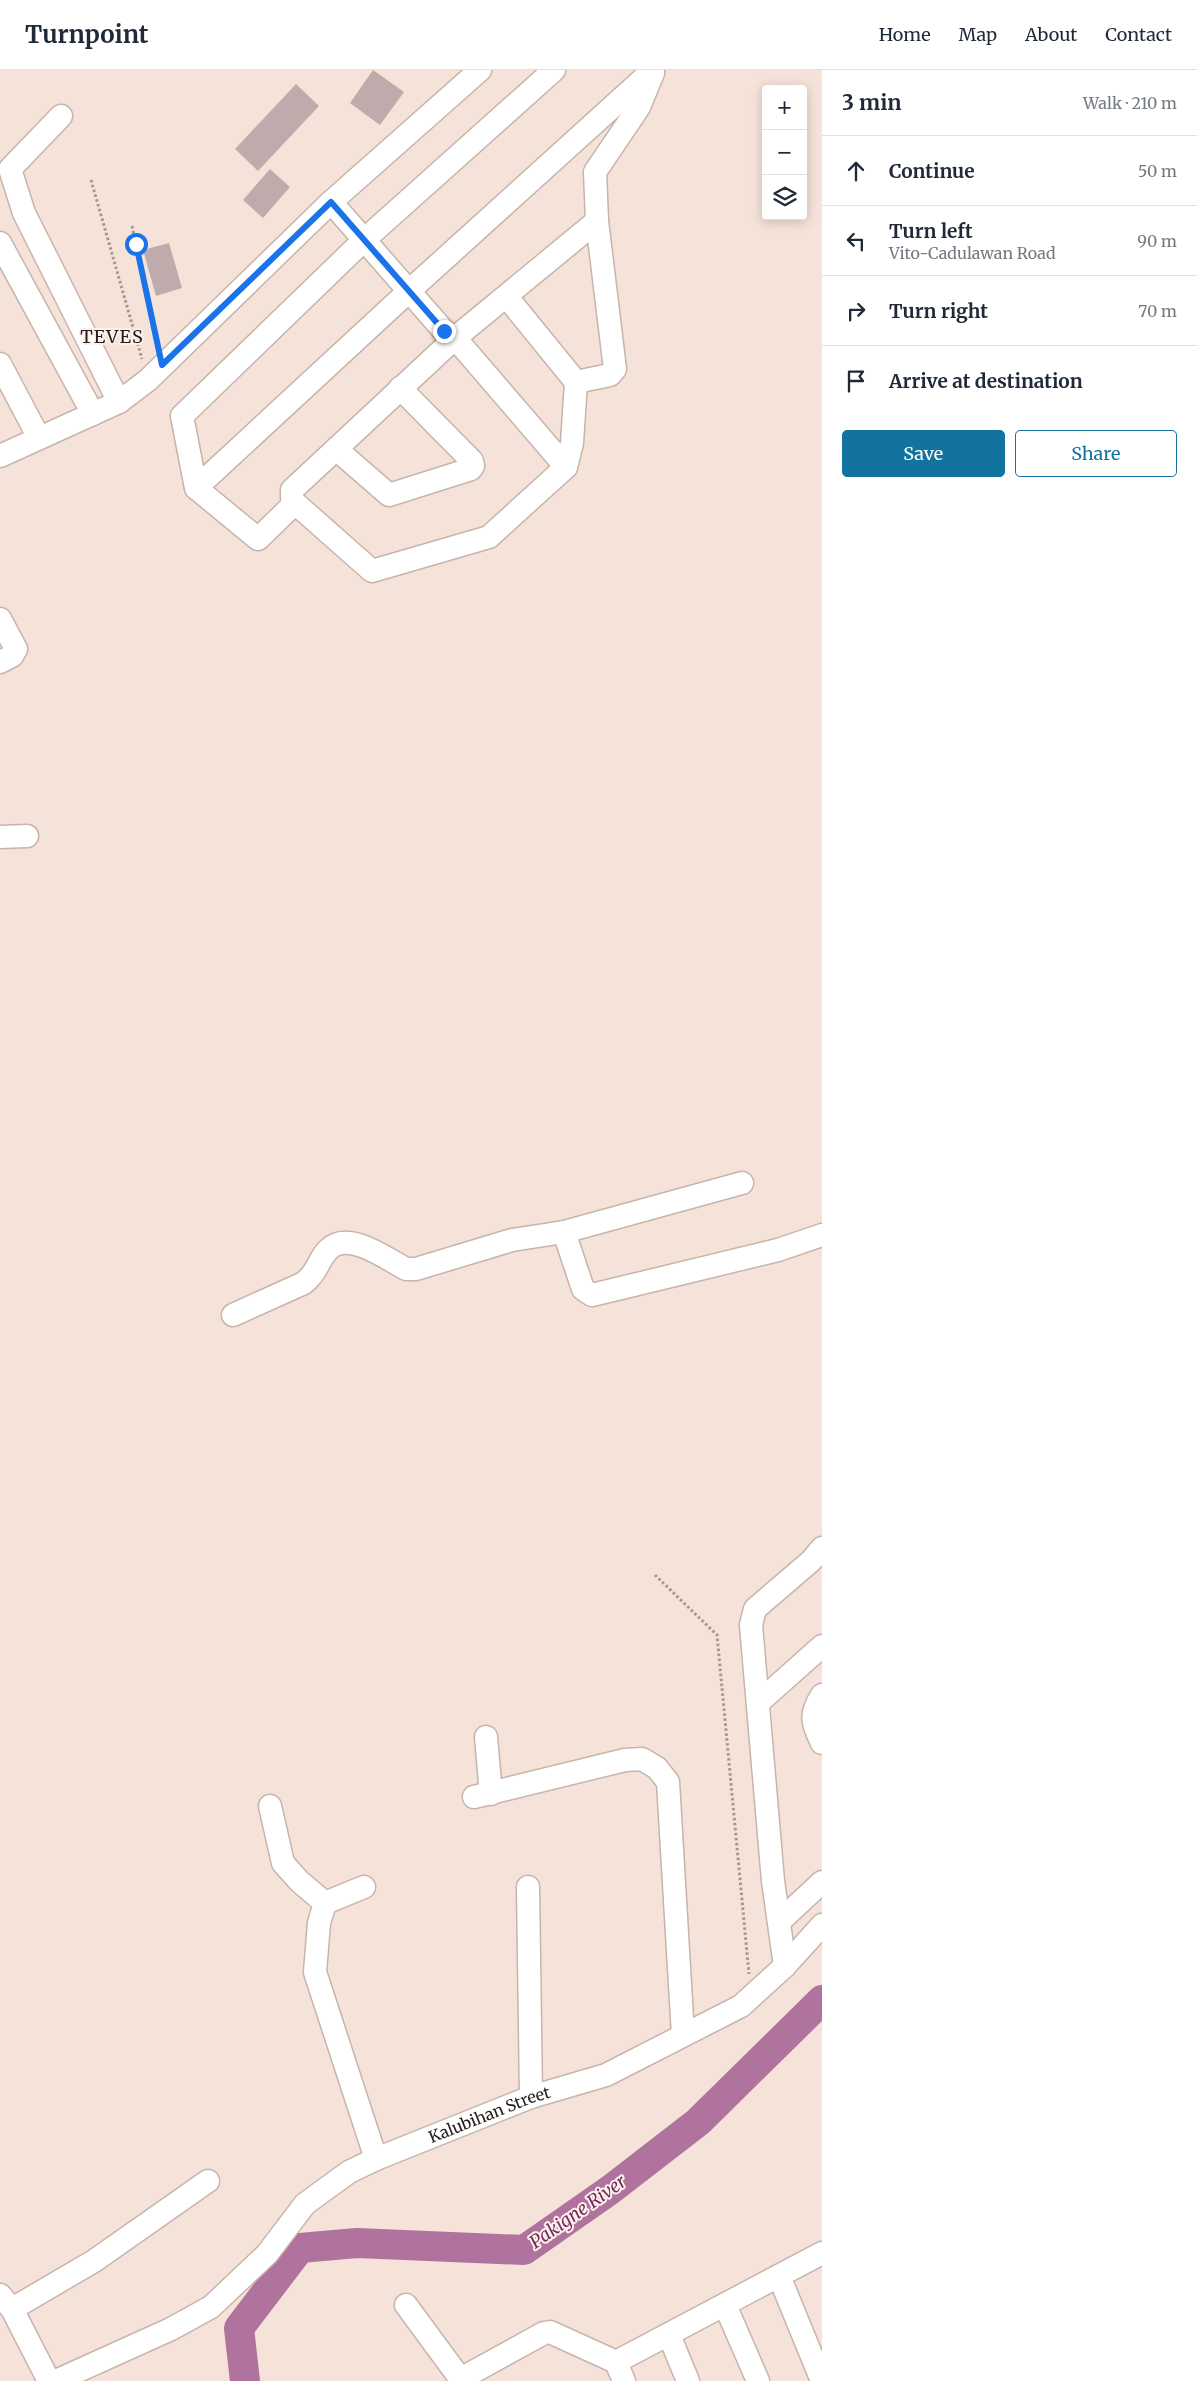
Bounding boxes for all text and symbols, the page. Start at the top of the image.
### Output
text: Turnpoint [25,19,148,50]
text: Home [879,23,931,46]
text: Map [959,23,997,46]
text: About [1025,23,1077,46]
text: Contact [1105,23,1172,46]
map controls [762,85,807,220]
button: + [762,85,807,130]
text: 3 min [842,89,901,116]
text: Walk · 210 m [1083,93,1177,113]
button: − [762,130,807,175]
icon: ahead [842,157,870,185]
text: Continue [889,159,975,183]
text: 50 m [1138,161,1177,181]
button: layers [762,175,807,220]
text: Turn left [889,219,973,243]
icon: left [842,227,870,255]
text: 90 m [1137,231,1177,251]
route start [125,233,148,256]
text: Vito-Cadulawan Road [889,243,1056,263]
icon: right [842,297,870,325]
text: Turn right [889,299,988,323]
text: 70 m [1138,301,1177,321]
route end [433,320,456,343]
district label: TEVES [80,325,144,348]
icon: arrive [842,367,870,395]
text: Arrive at destination [889,369,1083,393]
button: Save [842,430,1005,477]
button: Share [1015,430,1177,477]
street label: Kalubihan Street [426,2082,553,2147]
water label: Pakigne River [525,2169,631,2253]

